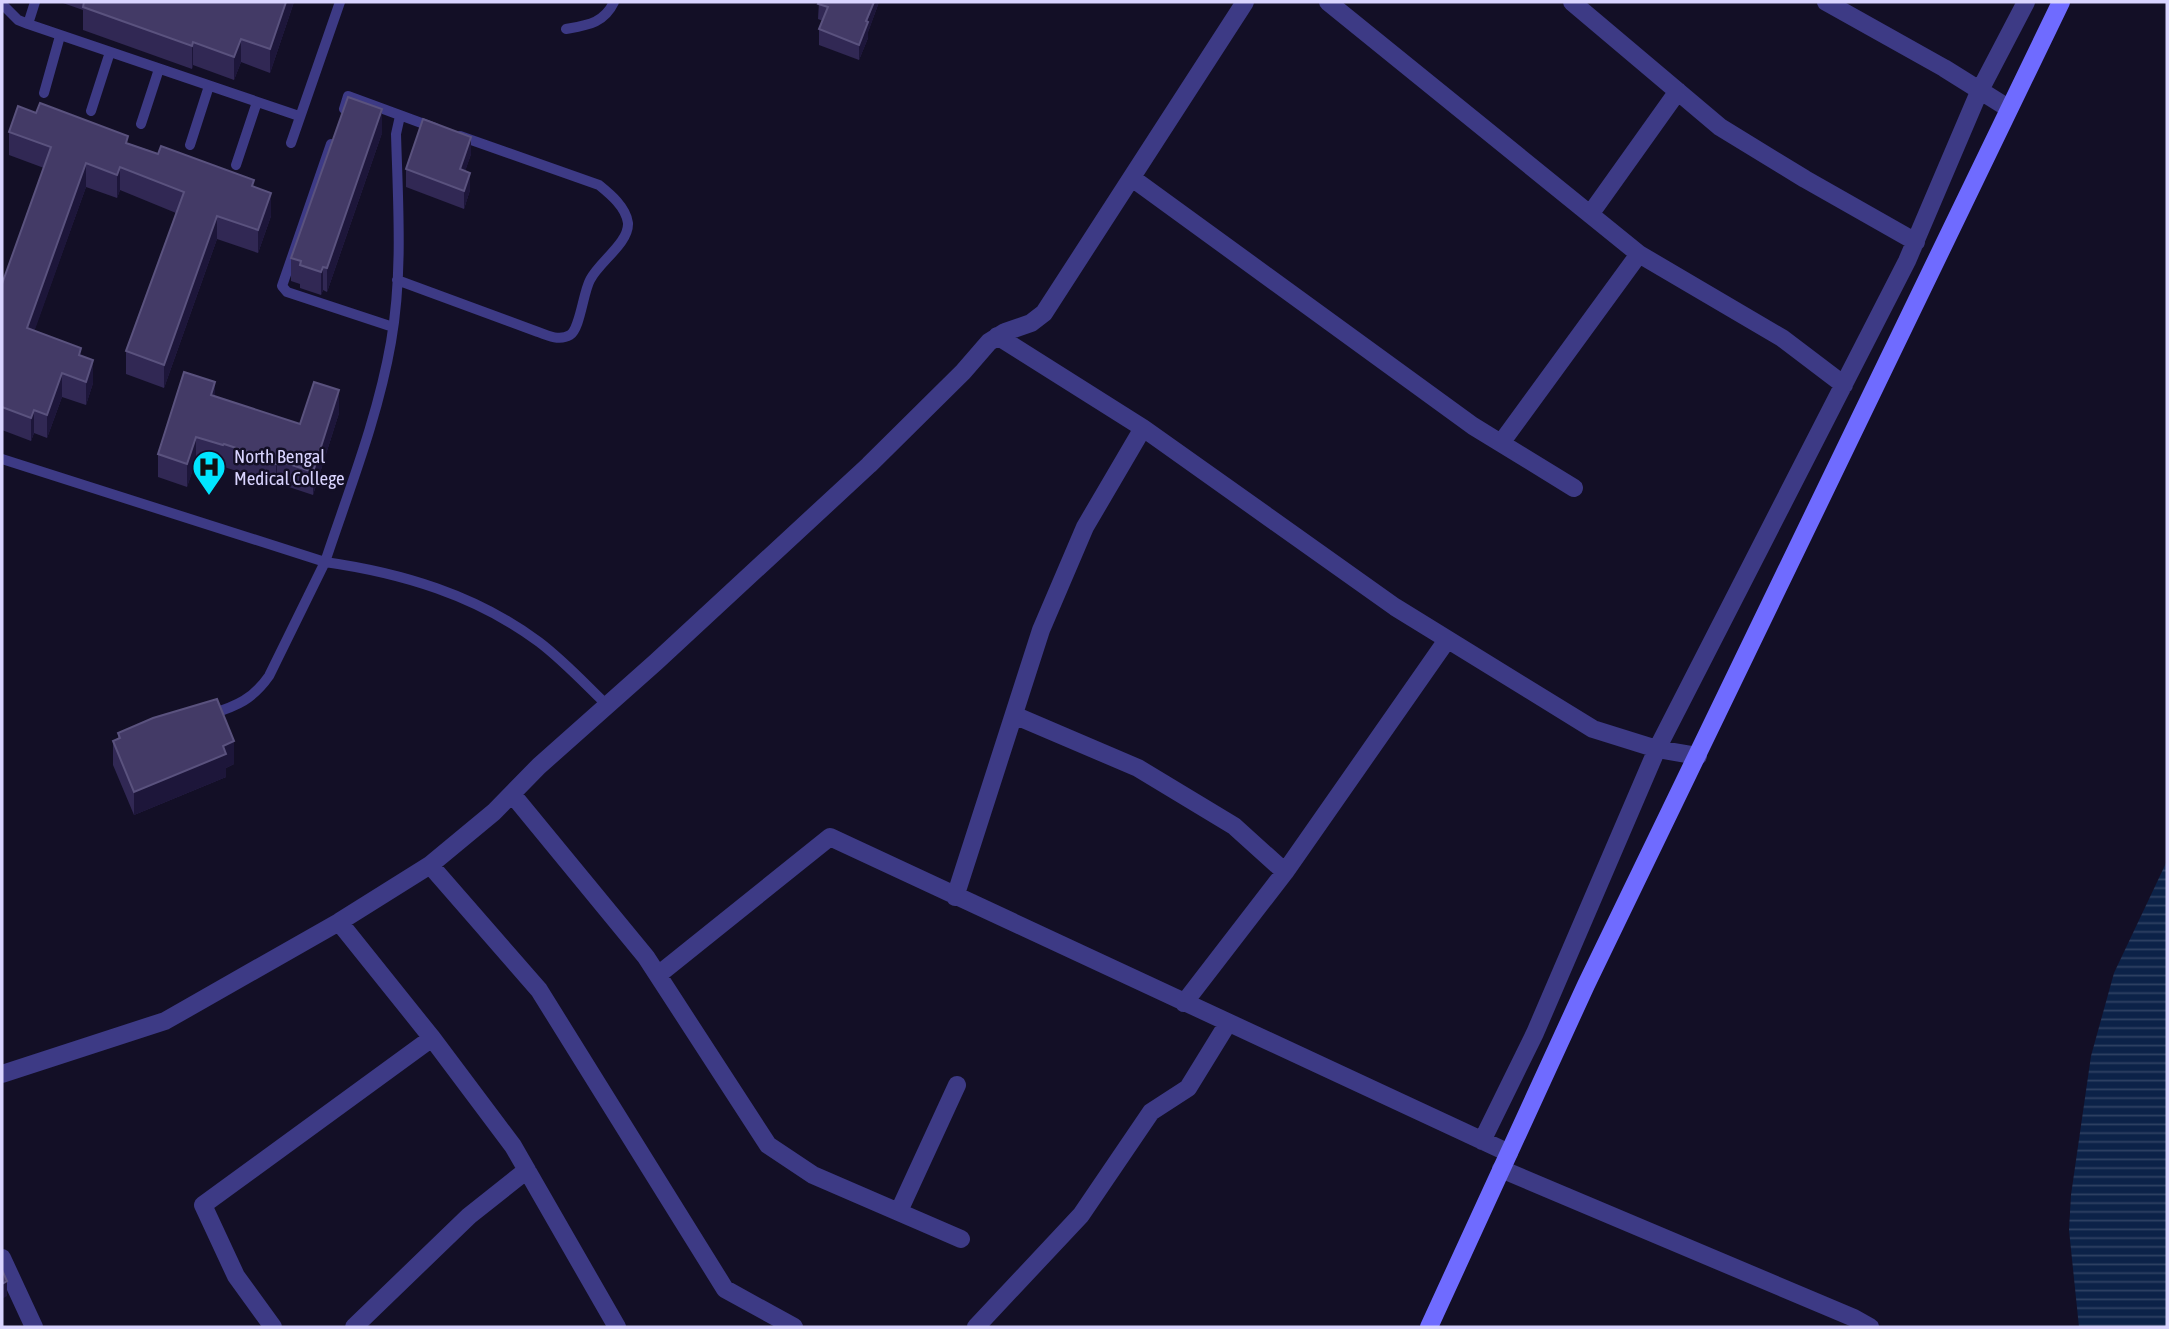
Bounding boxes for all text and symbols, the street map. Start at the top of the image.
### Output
place label: North Bengal Medical College [234,445,345,489]
hospital icon: North Bengal Medical College [190,448,228,497]

